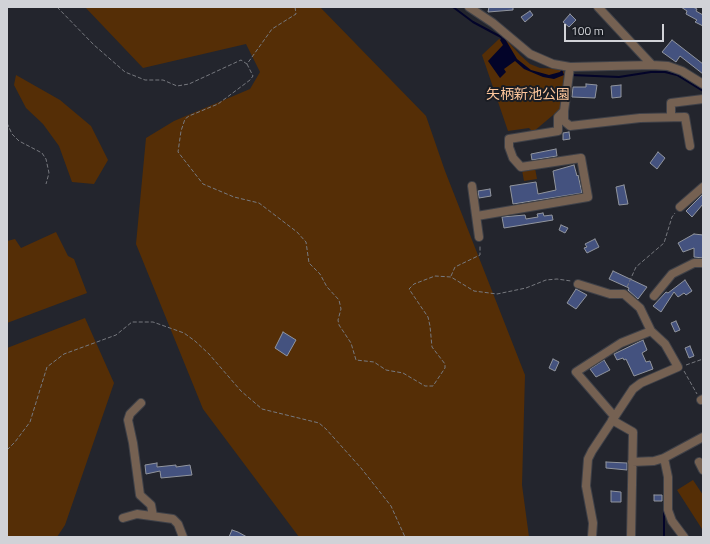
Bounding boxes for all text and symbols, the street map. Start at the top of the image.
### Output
scale bar [566,16,666,42]
text: 100 m [571,21,604,40]
park label: 矢柄新池公園 [486,88,570,104]

